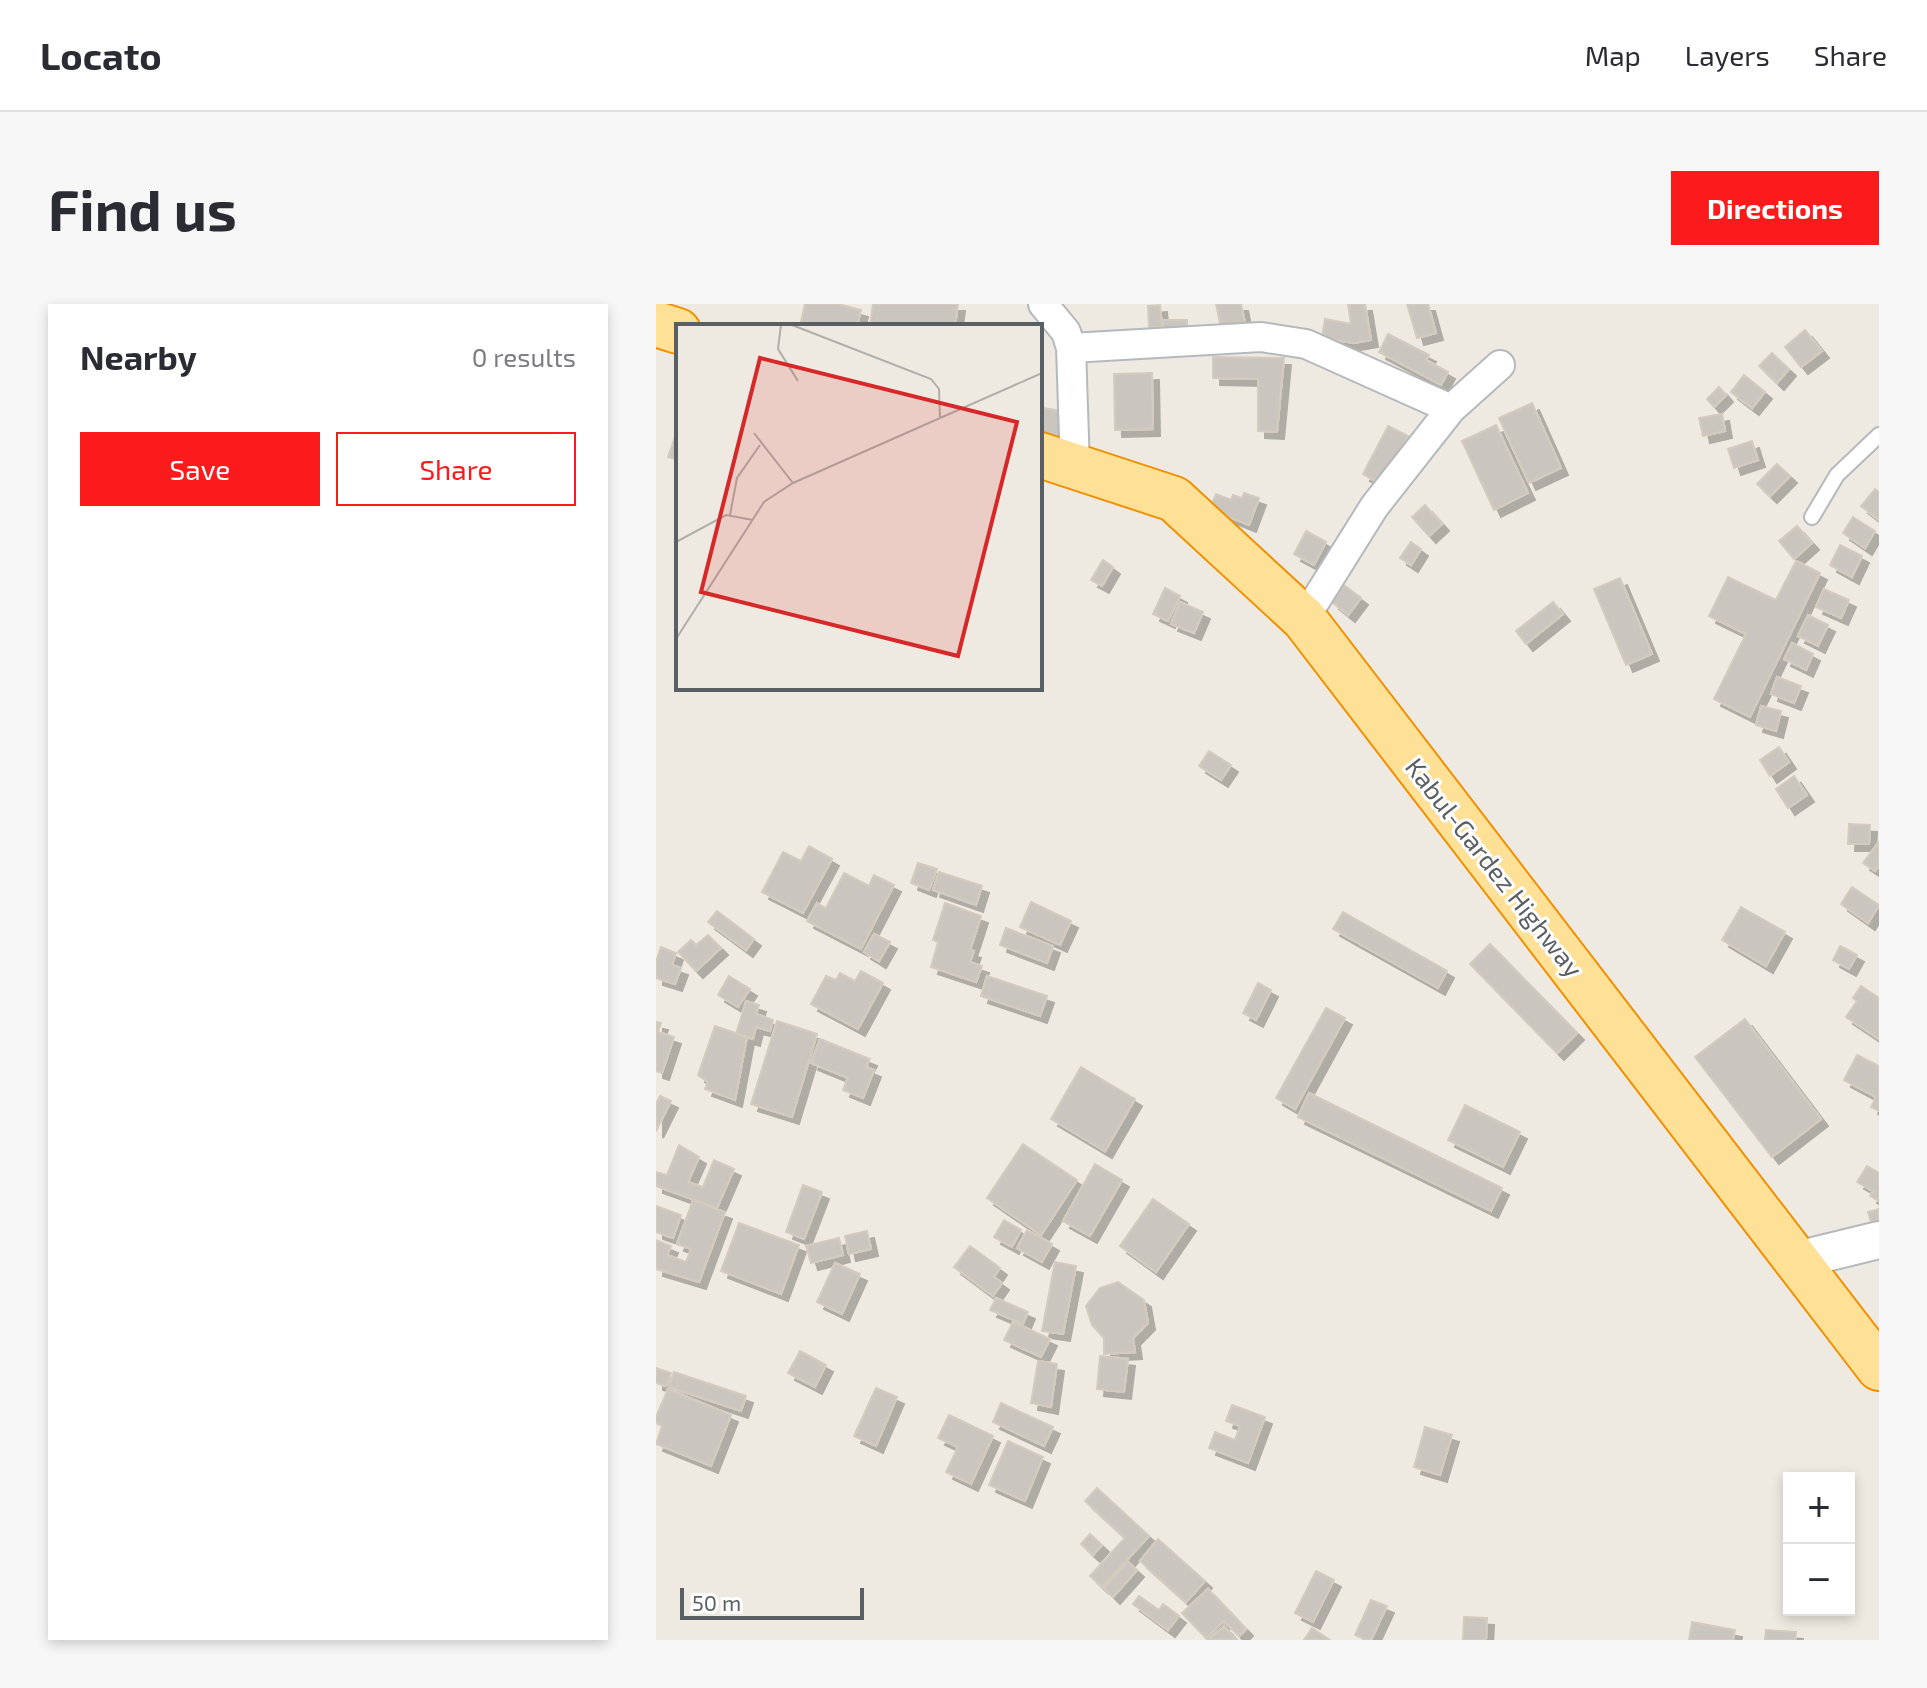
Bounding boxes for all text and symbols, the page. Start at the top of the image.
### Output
text: Locato [40,32,162,78]
text: Map [1585,38,1641,72]
text: Layers [1685,38,1770,72]
text: Share [1814,38,1887,72]
button: Directions [1671,171,1879,245]
text: Find us [48,175,237,242]
inset map [676,324,1042,690]
text: Nearby [80,336,197,377]
text: 0 results [472,341,576,372]
button: Save [80,432,320,506]
button: Share [336,432,576,506]
street label: Kabul-Gardez Highway [1400,751,1590,983]
map controls [1783,1472,1855,1616]
button: + [1783,1472,1855,1544]
button: − [1783,1544,1855,1616]
scale bar [680,1584,864,1620]
text: 50 m [692,1589,741,1615]

